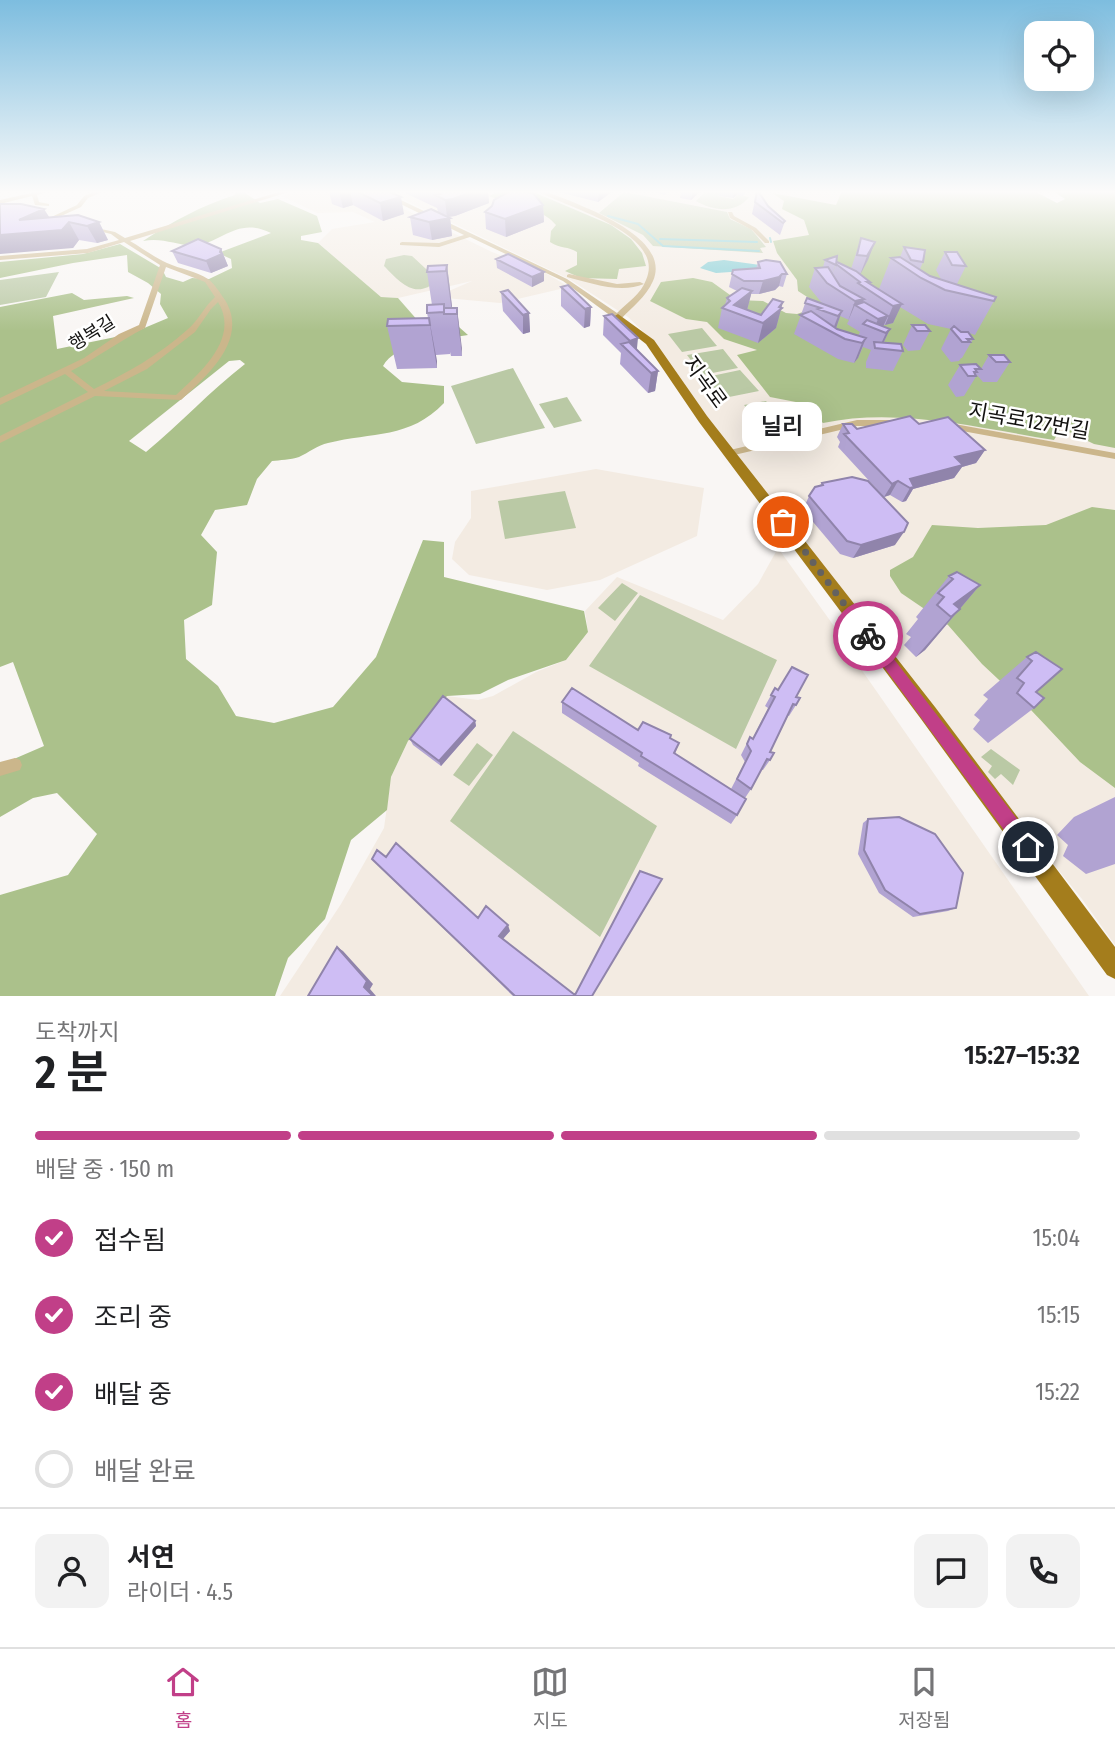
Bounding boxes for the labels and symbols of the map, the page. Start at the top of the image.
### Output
street label: 행복길 [65,311,119,355]
street label: 지곡로 [677,351,733,413]
street label: 지곡로127번길 [966,398,1092,444]
callout: 닐리 [743,403,823,452]
pin [753,492,813,552]
courier [833,601,903,671]
pin [998,817,1058,877]

